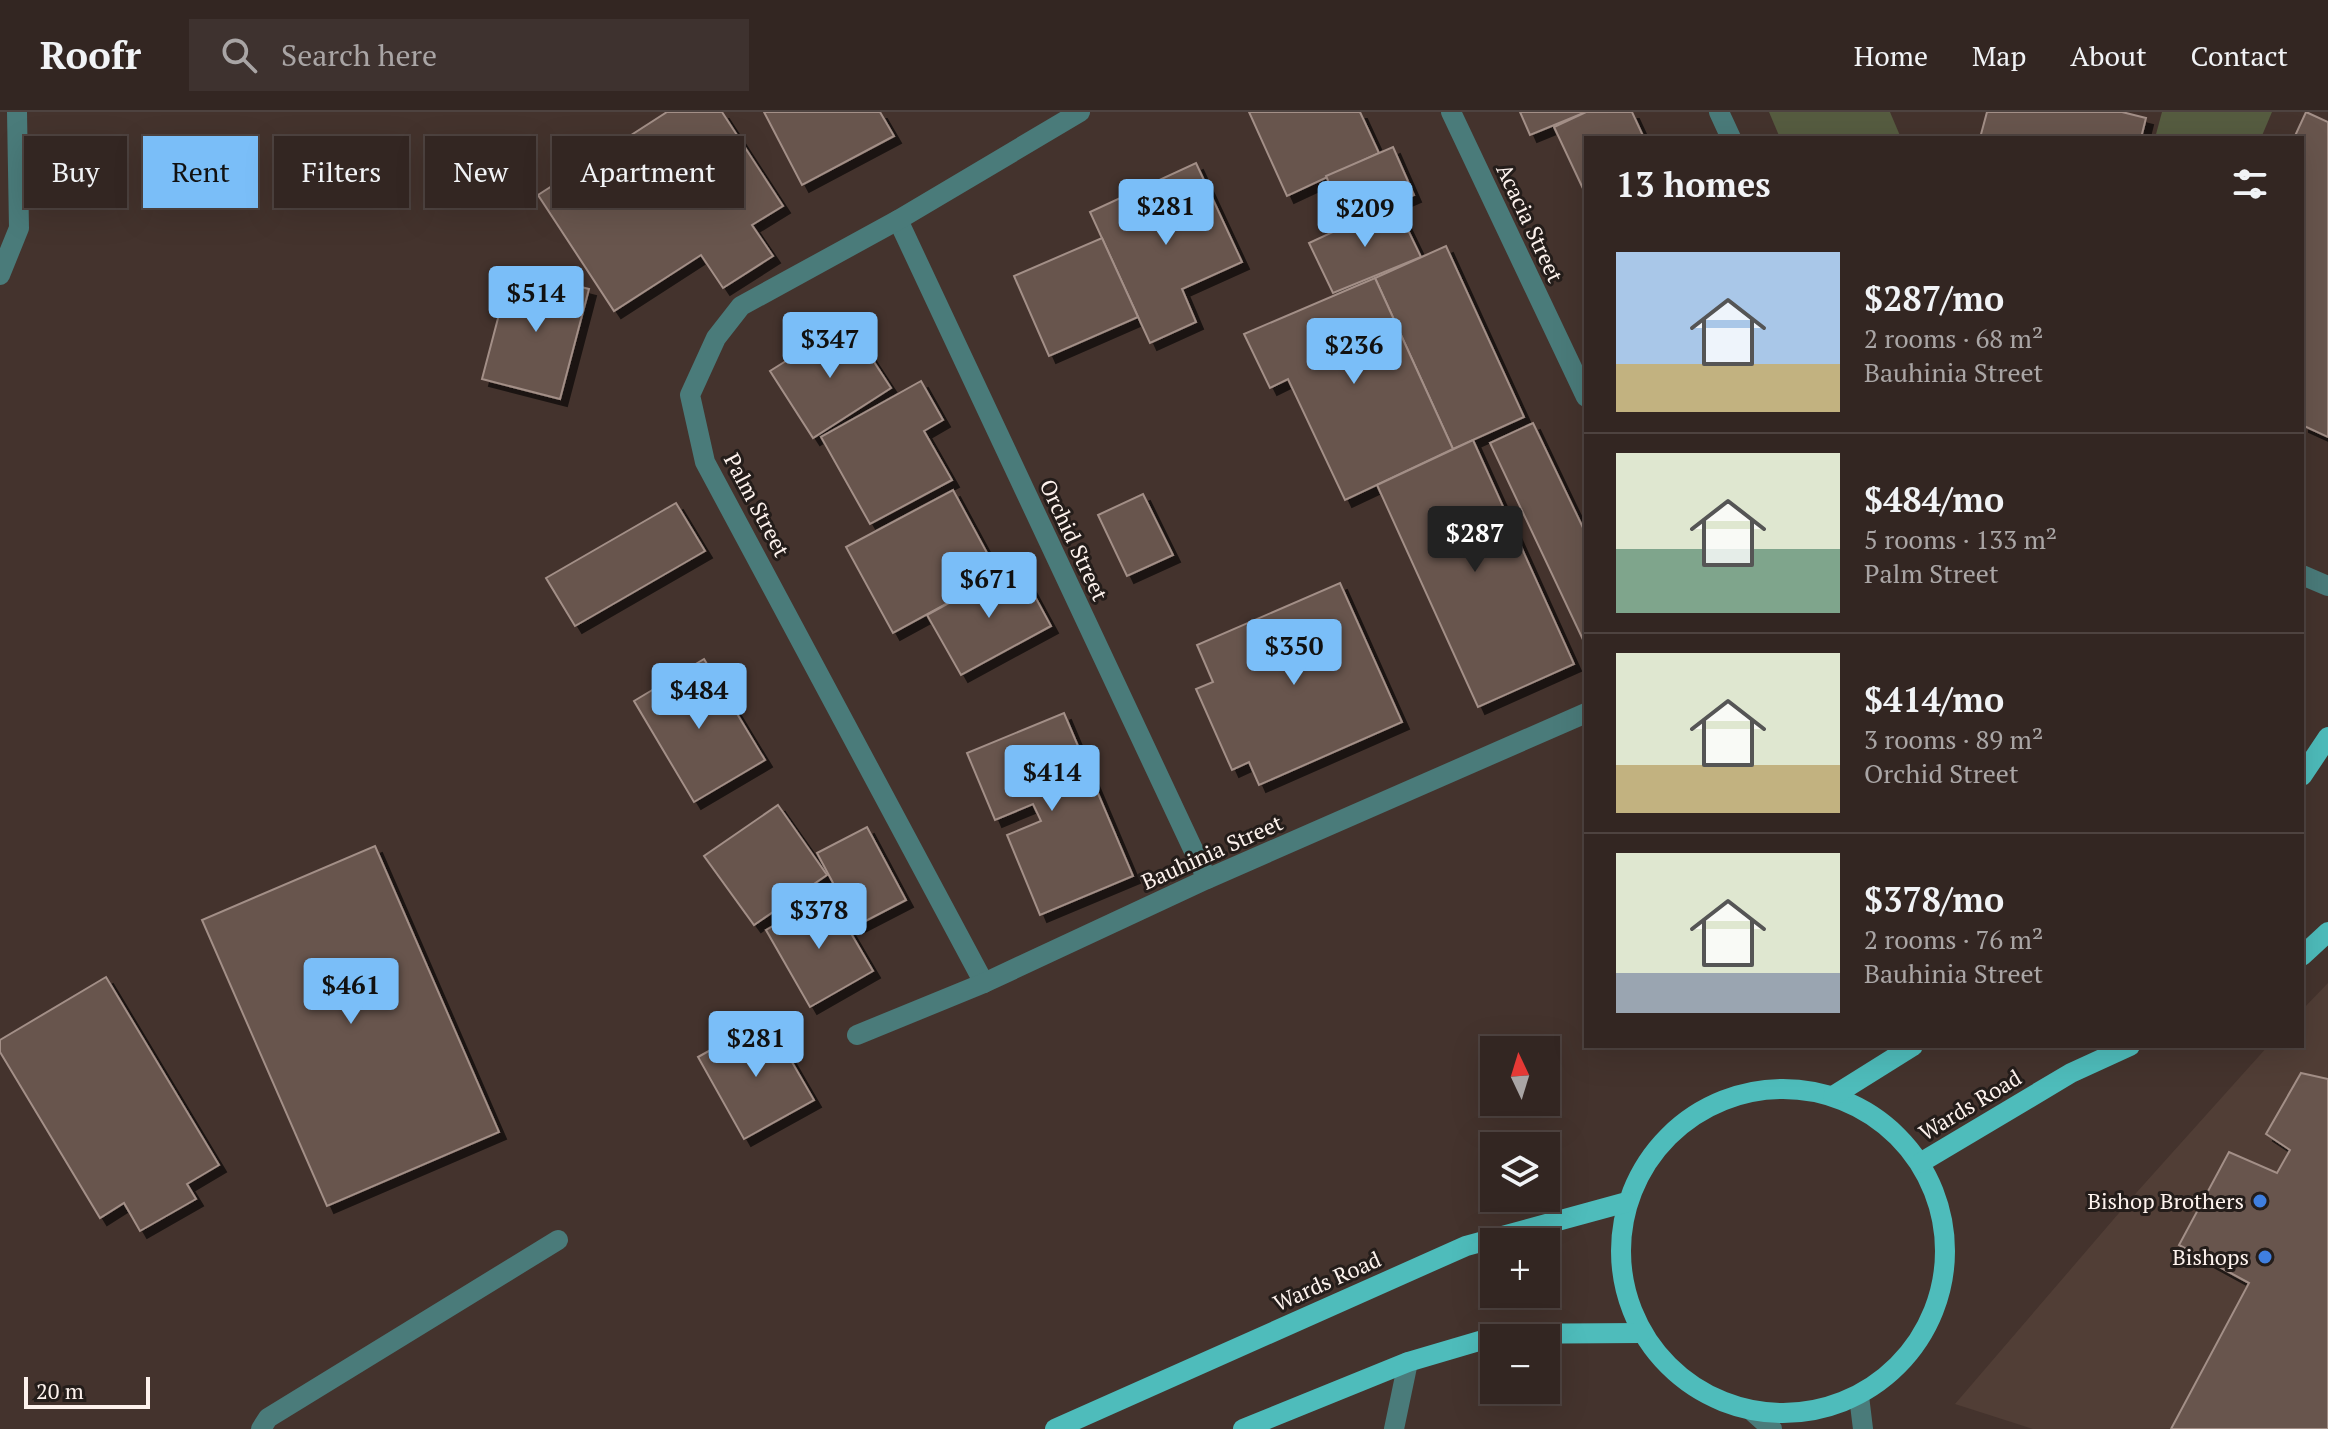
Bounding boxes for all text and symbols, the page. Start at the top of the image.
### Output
search box [189,19,749,91]
text: Roofr [40,30,141,80]
icon: search [217,33,261,77]
text: Search here [281,35,437,75]
text: Home [1854,37,1928,74]
text: Map [1972,37,2026,74]
text: About [2070,37,2147,74]
text: Contact [2191,37,2288,74]
chip: Buy [24,136,127,208]
chip: Rent [143,136,258,208]
chip: Filters [274,136,409,208]
chip: New [425,136,536,208]
chip: Apartment [552,136,744,208]
street label: Acacia Street [1490,159,1571,287]
text: 13 homes [1616,162,1771,207]
icon: filters [2228,162,2272,206]
pin: $281 [1119,179,1213,247]
pin: $209 [1318,181,1412,249]
text: $281 [1137,188,1195,222]
text: $209 [1336,190,1394,224]
pin: $514 [489,266,583,334]
text: $514 [507,275,565,309]
text: $287/mo [1864,276,2004,321]
icon: home [1680,284,1776,380]
pin: $347 [783,312,877,380]
pin: $236 [1307,318,1401,386]
text: $347 [801,321,859,355]
text: 2 rooms · 68 m² [1864,321,2043,355]
text: $236 [1325,327,1383,361]
text: Bauhinia Street [1864,355,2043,389]
street label: Palm Street [718,448,797,562]
street label: Orchid Street [1034,474,1115,605]
text: $484/mo [1864,477,2004,522]
icon: home [1680,485,1776,581]
pin: $287 [1428,506,1522,574]
text: $287 [1446,515,1504,549]
text: 5 rooms · 133 m² [1864,522,2057,556]
pin: $671 [942,552,1036,620]
text: Palm Street [1864,556,1999,590]
text: $671 [960,561,1018,595]
pin: $350 [1247,619,1341,687]
text: $350 [1265,628,1323,662]
pin: $484 [652,663,746,731]
text: $484 [670,672,728,706]
text: $414/mo [1864,677,2004,722]
icon: home [1680,685,1776,781]
text: 3 rooms · 89 m² [1864,722,2043,756]
pin: $414 [1005,745,1099,813]
text: $414 [1023,754,1081,788]
text: Orchid Street [1864,756,2019,790]
street label: Bauhinia Street [1137,807,1287,896]
text: $378/mo [1864,877,2004,922]
pin: $378 [772,883,866,951]
icon: home [1680,885,1776,981]
text: $378 [790,892,848,926]
text: 2 rooms · 76 m² [1864,922,2043,956]
text: Bauhinia Street [1864,956,2043,990]
pin: $461 [304,958,398,1026]
text: $461 [322,967,380,1001]
pin: $281 [709,1011,803,1079]
text: $281 [727,1020,785,1054]
north arrow [1480,1036,1560,1116]
map controls [1480,1036,1560,1404]
street label: Wards Road [1913,1063,2026,1147]
button: layers [1480,1132,1560,1212]
place label: Bishop Brothers [2087,1186,2244,1215]
marker: Bishop Brothers [2251,1192,2269,1210]
button: + [1480,1228,1560,1308]
place label: Bishops [2172,1242,2249,1271]
street label: Wards Road [1268,1244,1385,1317]
marker: Bishops [2256,1248,2274,1266]
button: − [1480,1324,1560,1404]
scale bar [24,1373,150,1409]
text: 20 m [36,1376,84,1405]

